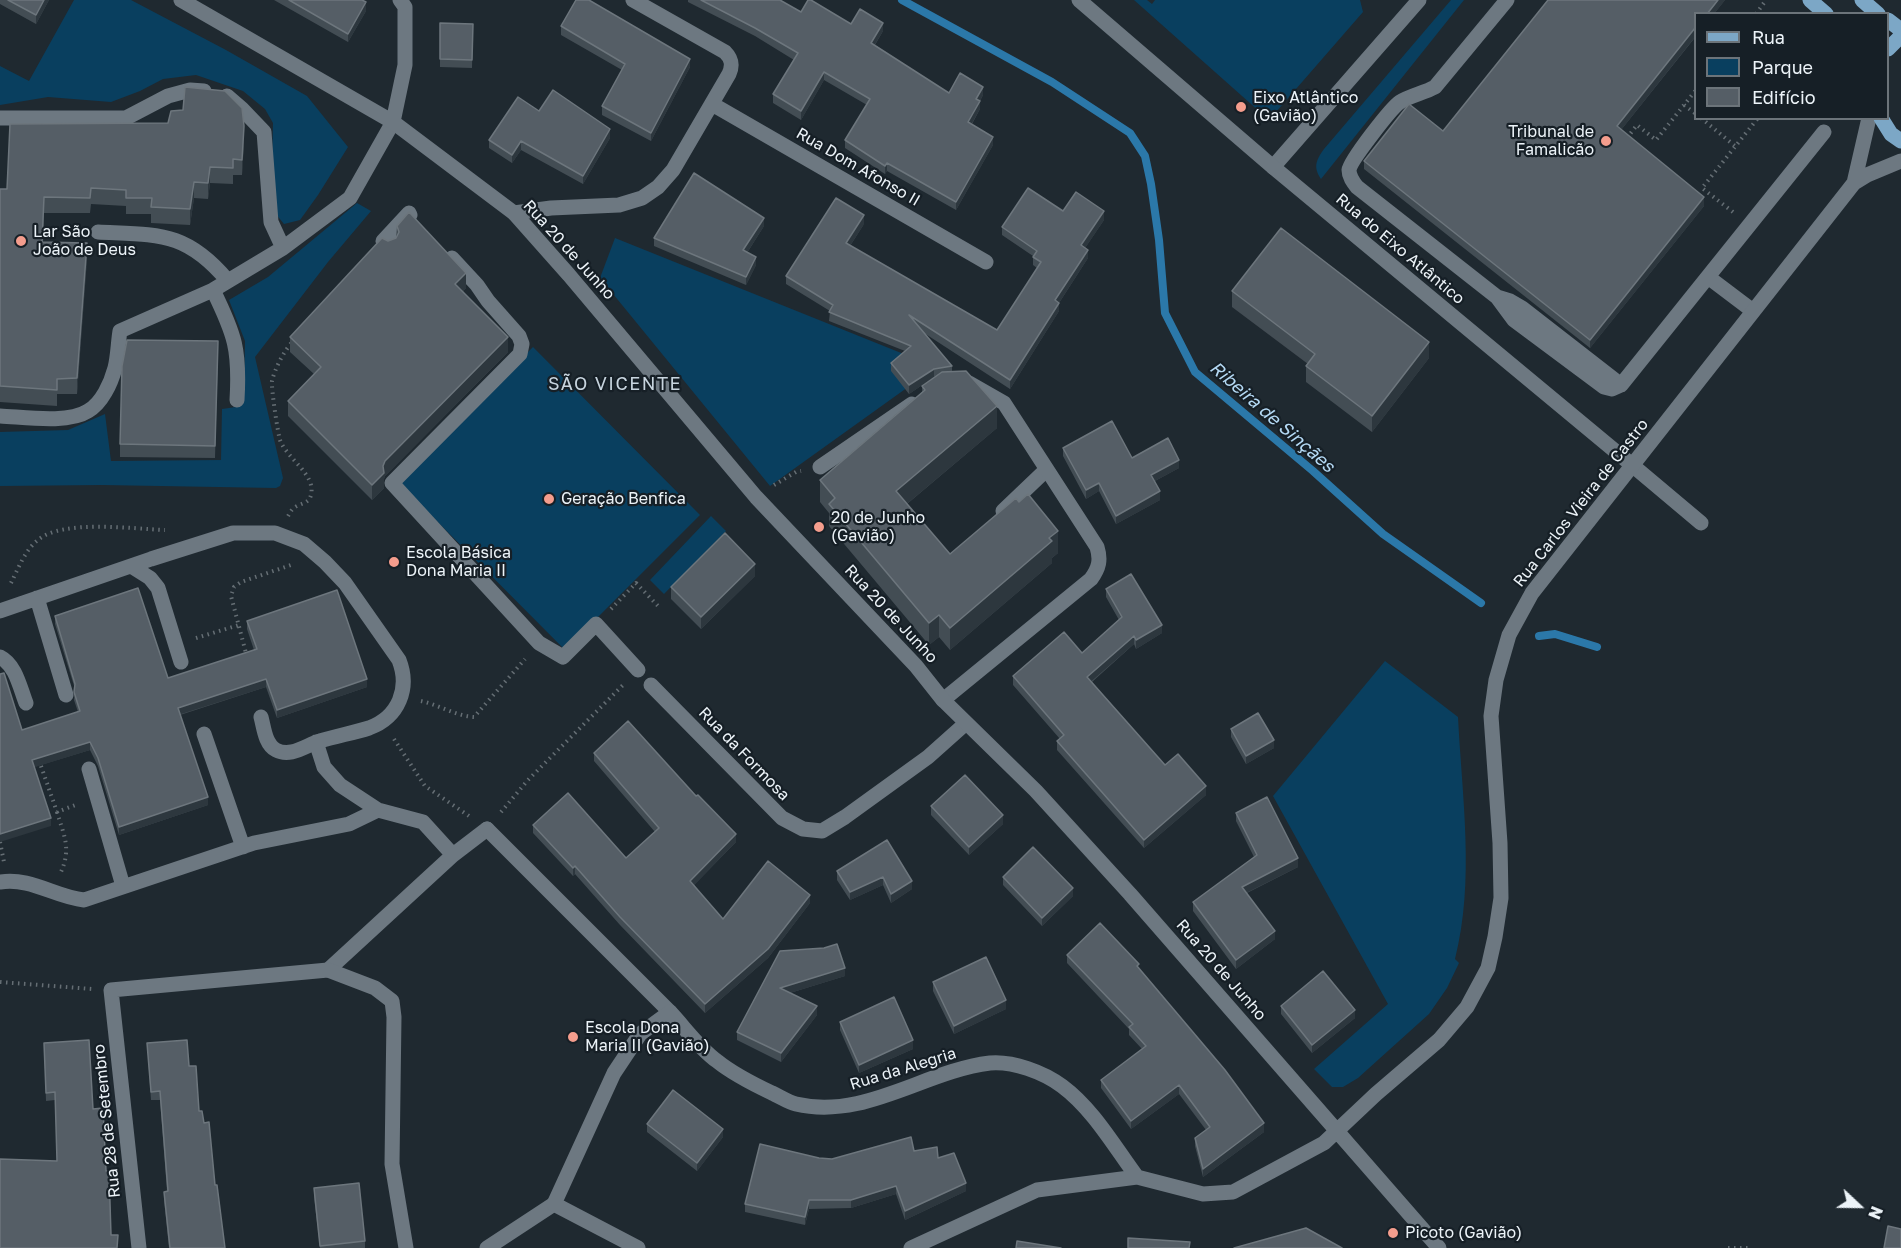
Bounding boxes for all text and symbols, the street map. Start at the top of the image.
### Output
legend [1694,12,1889,120]
text: Rua [1752,26,1785,48]
text: Parque [1752,56,1813,78]
text: Edifício [1752,86,1816,108]
place label: Eixo Atlântico (Gavião) [1253,88,1358,126]
marker: Eixo Atlântico (Gavião) [1234,100,1248,114]
place label: Tribunal de Famalicão [1508,122,1594,160]
street label: Rua Dom Afonso II [793,124,923,210]
marker: Tribunal de Famalicão [1599,134,1613,148]
street label: Rua do Eixo Atlântico [1332,190,1468,308]
street label: Rua 20 de Junho [519,196,619,304]
place label: Lar São João de Deus [33,222,136,260]
marker: Lar São João de Deus [14,234,28,248]
water label: Ribeira de Sinçães [1205,357,1339,477]
district label: SÃO VICENTE [548,373,682,395]
street label: Rua Carlos Vieira de Castro [1509,415,1653,591]
place label: Geração Benfica [561,489,686,509]
marker: Geração Benfica [542,492,556,506]
place label: 20 de Junho (Gavião) [831,508,925,546]
marker: 20 de Junho (Gavião) [812,520,826,534]
place label: Escola Básica Dona Maria II [406,543,511,581]
marker: Escola Básica Dona Maria II [387,555,401,569]
street label: Rua 20 de Junho [841,561,941,667]
street label: Rua da Formosa [694,703,794,805]
street label: Rua 20 de Junho [1172,916,1270,1024]
place label: Escola Dona Maria II (Gavião) [585,1018,709,1056]
marker: Escola Dona Maria II (Gavião) [566,1030,580,1044]
street label: Rua 28 de Setembro [89,1043,125,1199]
street label: Rua da Alegria [847,1044,959,1094]
north arrow [1829,1176,1889,1236]
text: N [1864,1203,1887,1222]
place label: Picoto (Gavião) [1405,1223,1522,1243]
marker: Picoto (Gavião) [1386,1226,1400,1240]

